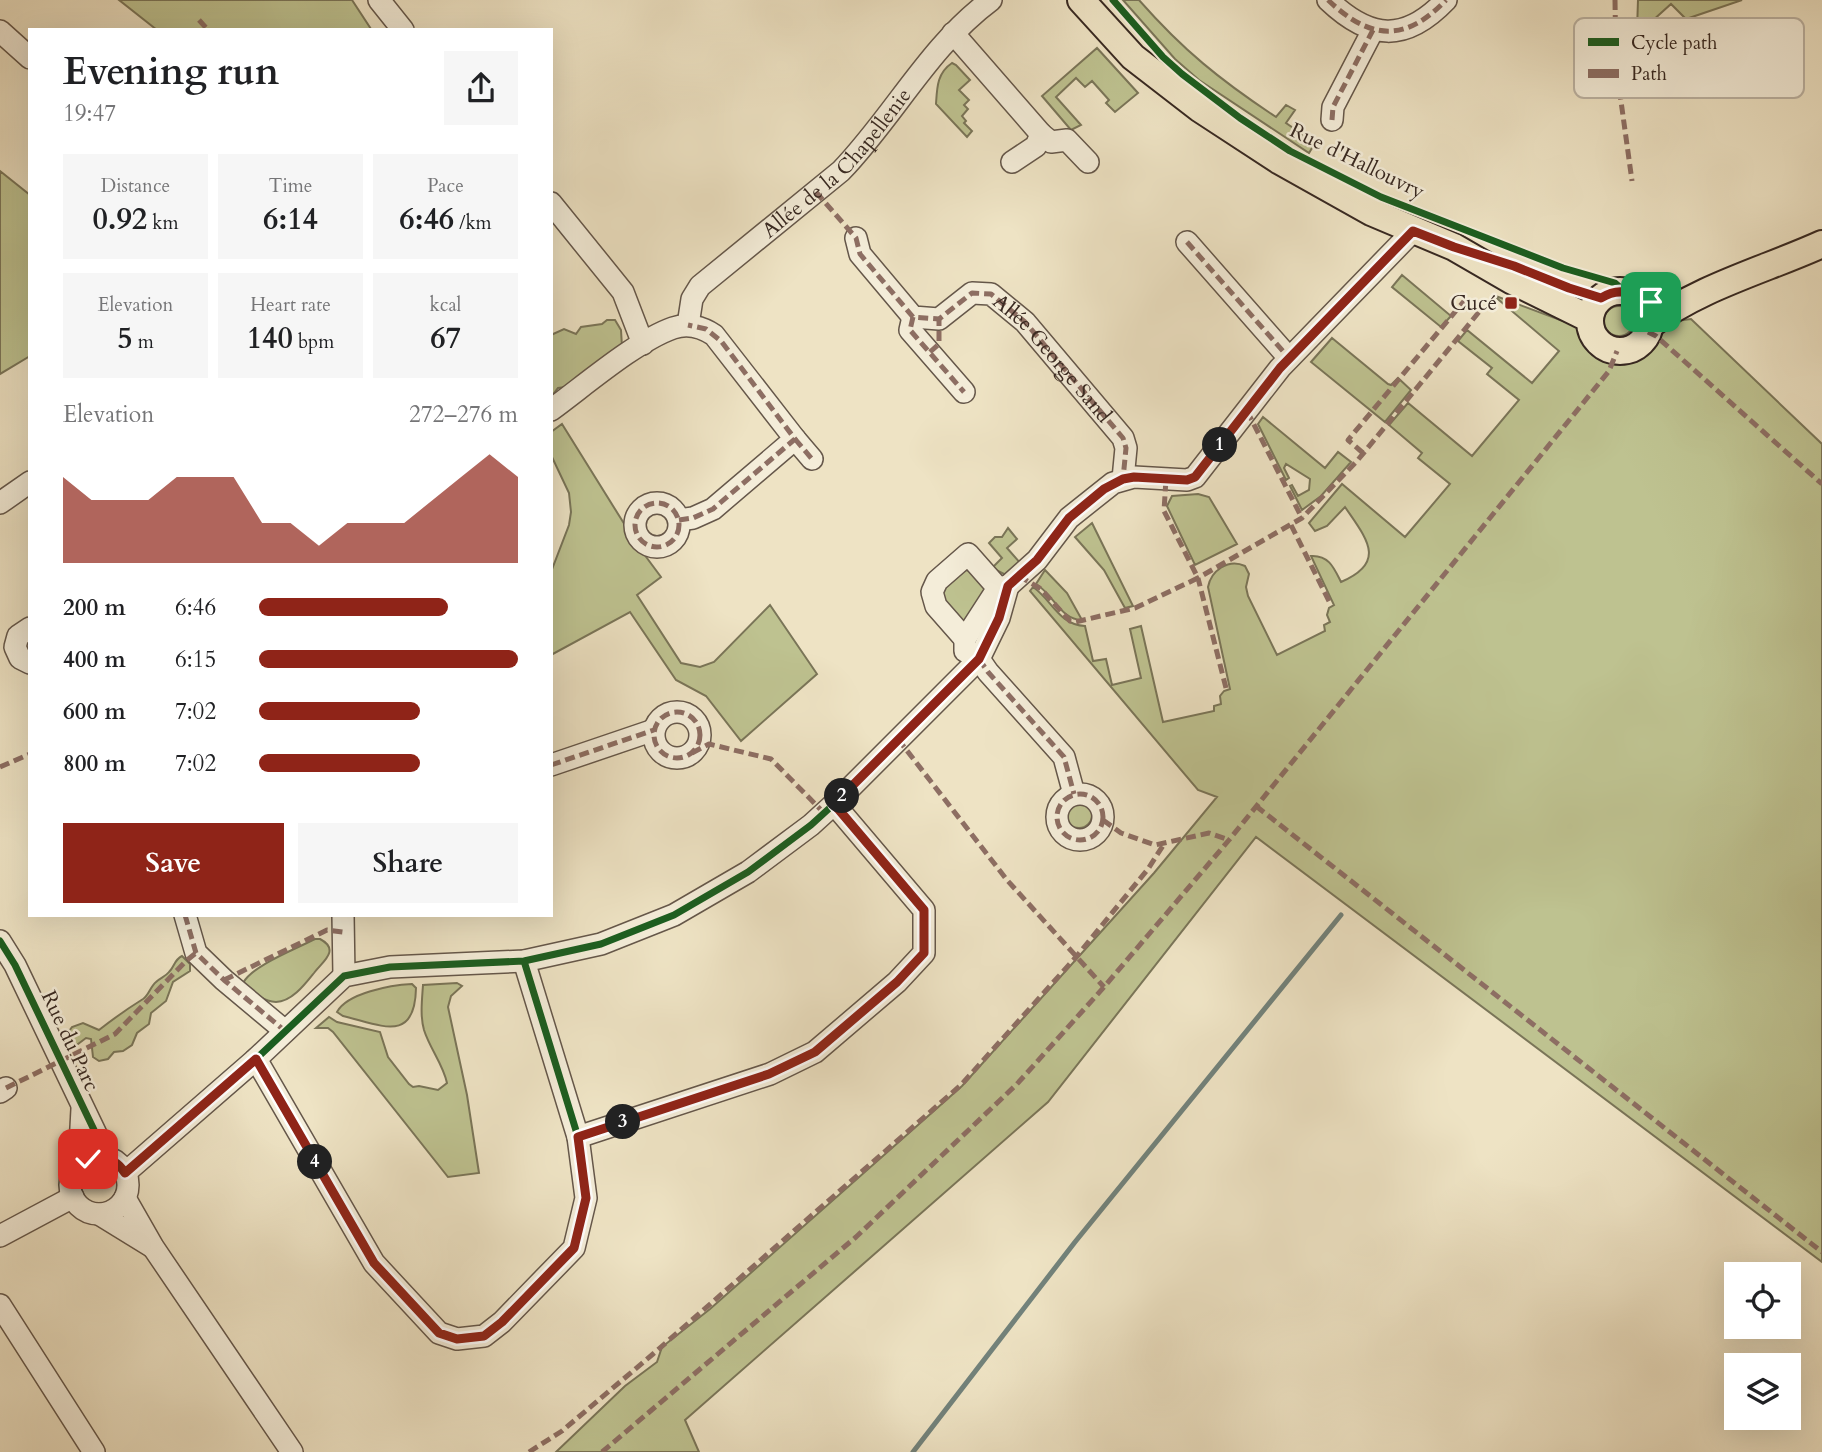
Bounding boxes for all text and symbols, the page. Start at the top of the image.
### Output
legend [1574,18,1804,98]
text: Cycle path [1631,30,1718,56]
text: Evening run [63,46,279,98]
button: share [444,51,518,125]
text: Path [1631,61,1667,87]
street label: Allée de la Chapellenie [756,82,918,244]
text: 19:47 [63,98,116,129]
street label: Rue d'Hallouvry [1285,116,1429,206]
text: Distance [101,173,170,199]
text: Time [269,173,312,199]
text: Pace [427,173,464,199]
text: 0.92 [92,199,147,240]
text: 6:14 [263,199,318,240]
text: 6:46 [399,199,454,240]
text: km [147,210,179,236]
text: /km [454,210,492,236]
pin [1621,272,1681,332]
icon: arrive [1632,283,1670,321]
street label: Allée George Sand [987,287,1118,429]
place label: Cucé [1450,289,1497,318]
text: Elevation [98,292,173,318]
text: Heart rate [250,292,331,318]
text: kcal [430,292,461,318]
marker: Cucé [1503,295,1519,311]
text: 5 [117,318,133,359]
text: 140 [247,318,293,359]
text: 67 [430,318,461,359]
text: m [133,329,154,355]
text: bpm [293,329,334,355]
text: Elevation [63,399,154,430]
text: 272–276 m [409,399,518,430]
pin: 1 [1202,428,1238,462]
text: 1 [1215,431,1224,457]
text: 200 m [63,592,126,623]
text: 6:46 [175,592,216,623]
text: 400 m [63,644,126,675]
text: 6:15 [175,644,216,675]
text: 600 m [63,696,126,727]
text: 7:02 [175,696,216,727]
text: 800 m [63,748,126,779]
text: 7:02 [175,748,216,779]
pin: 2 [824,778,860,814]
text: 2 [837,782,846,808]
button: Save [63,823,284,903]
button: Share [298,823,518,903]
street label: Rue du Parc [34,986,106,1096]
pin: 3 [606,1104,640,1140]
text: 3 [618,1108,627,1134]
pin [58,1129,118,1189]
icon: check [69,1140,107,1178]
pin: 4 [298,1144,332,1180]
text: 4 [310,1148,319,1174]
map controls [1724,1262,1801,1430]
button: locate [1724,1262,1801,1339]
button: layers [1724,1353,1801,1430]

